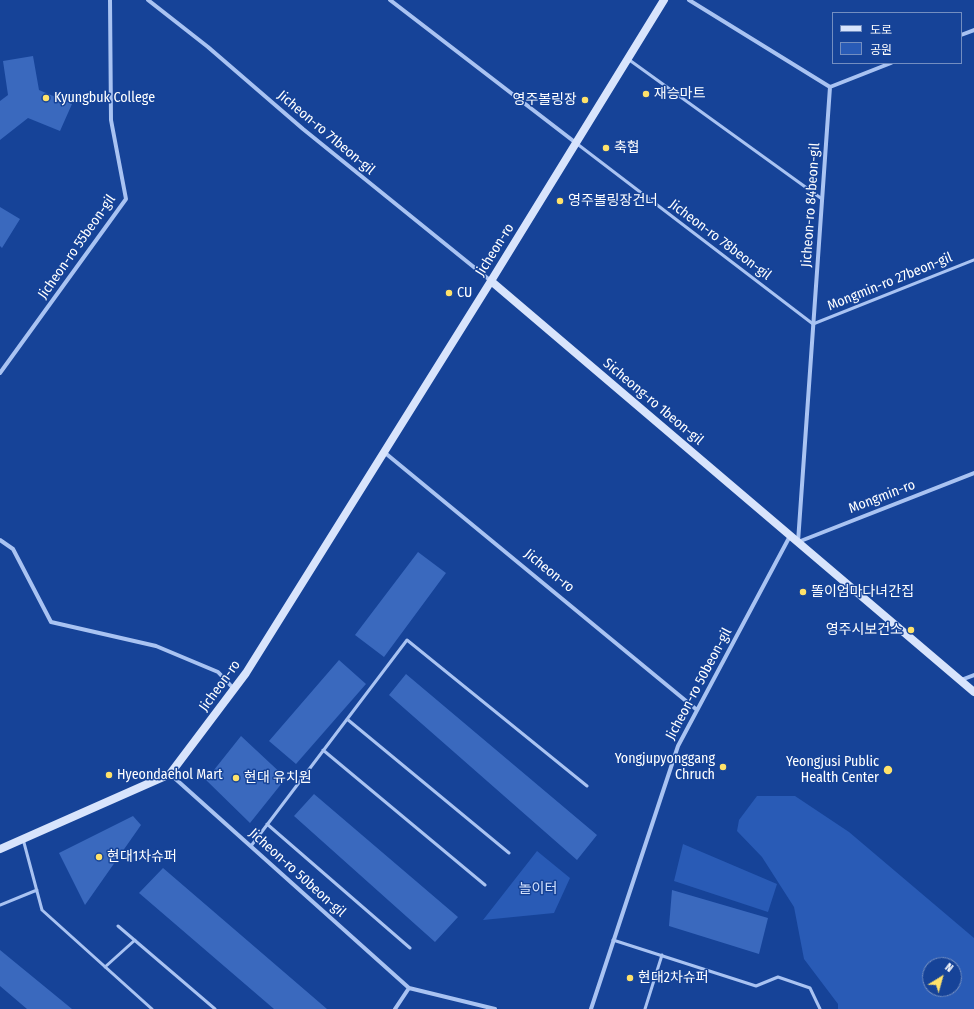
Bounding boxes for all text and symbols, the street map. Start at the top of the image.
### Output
legend [832,12,962,64]
text: 도로 [870,23,892,37]
text: 공원 [870,43,892,57]
place label: 재승마트 [654,86,706,102]
street label: Jicheon-ro 71beon-gil [274,87,378,179]
marker: 재승마트 [641,89,651,99]
place label: Kyungbuk College [54,90,155,106]
place label: 영주볼링장 [513,92,577,108]
marker: Kyungbuk College [41,93,51,103]
marker: 영주볼링장 [580,95,590,105]
place label: 축협 [614,140,640,156]
street label: Jicheon-ro 84beon-gil [798,142,824,268]
marker: 축협 [601,143,611,153]
street label: Jicheon-ro 55beon-gil [35,192,119,302]
place label: 영주볼링장건너 [568,193,658,209]
marker: 영주볼링장건너 [555,196,565,206]
street label: Jicheon-ro 78beon-gil [666,196,774,284]
street label: Jicheon-ro [472,220,518,280]
street label: Mongmin-ro 27beon-gil [825,249,955,315]
place label: CU [457,285,472,301]
marker: CU [444,288,454,298]
street label: Sicheong-ro 1beon-gil [599,355,707,449]
street label: Mongmin-ro [846,477,918,517]
street label: Jicheon-ro [521,546,577,596]
place label: 똘이엄마다녀간집 [811,584,914,600]
marker: 똘이엄마다녀간집 [798,587,808,597]
place label: 영주시보건소 [826,622,903,638]
street label: Jicheon-ro 50beon-gil [662,625,736,743]
marker: 영주시보건소 [906,625,916,635]
street label: Jicheon-ro [196,657,244,715]
place label: Yongjupyonggang Chruch [615,751,715,784]
place label: Yeongjusi Public Health Center [786,754,879,786]
marker: Yongjupyonggang Chruch [718,762,728,772]
marker: Yeongjusi Public Health Center [882,764,894,776]
place label: Hyeondaehol Mart [117,767,223,783]
marker: Hyeondaehol Mart [104,770,114,780]
place label: 현대 유치원 [244,770,312,786]
marker: 현대 유치원 [231,773,241,783]
street label: Jicheon-ro 50beon-gil [245,825,349,921]
place label: 현대1차슈퍼 [107,849,177,865]
marker: 현대1차슈퍼 [94,852,104,862]
park label: 놀이터 [519,881,557,897]
north arrow [922,957,962,997]
text: N [942,961,955,975]
place label: 현대2차슈퍼 [638,970,709,986]
marker: 현대2차슈퍼 [625,973,635,983]

